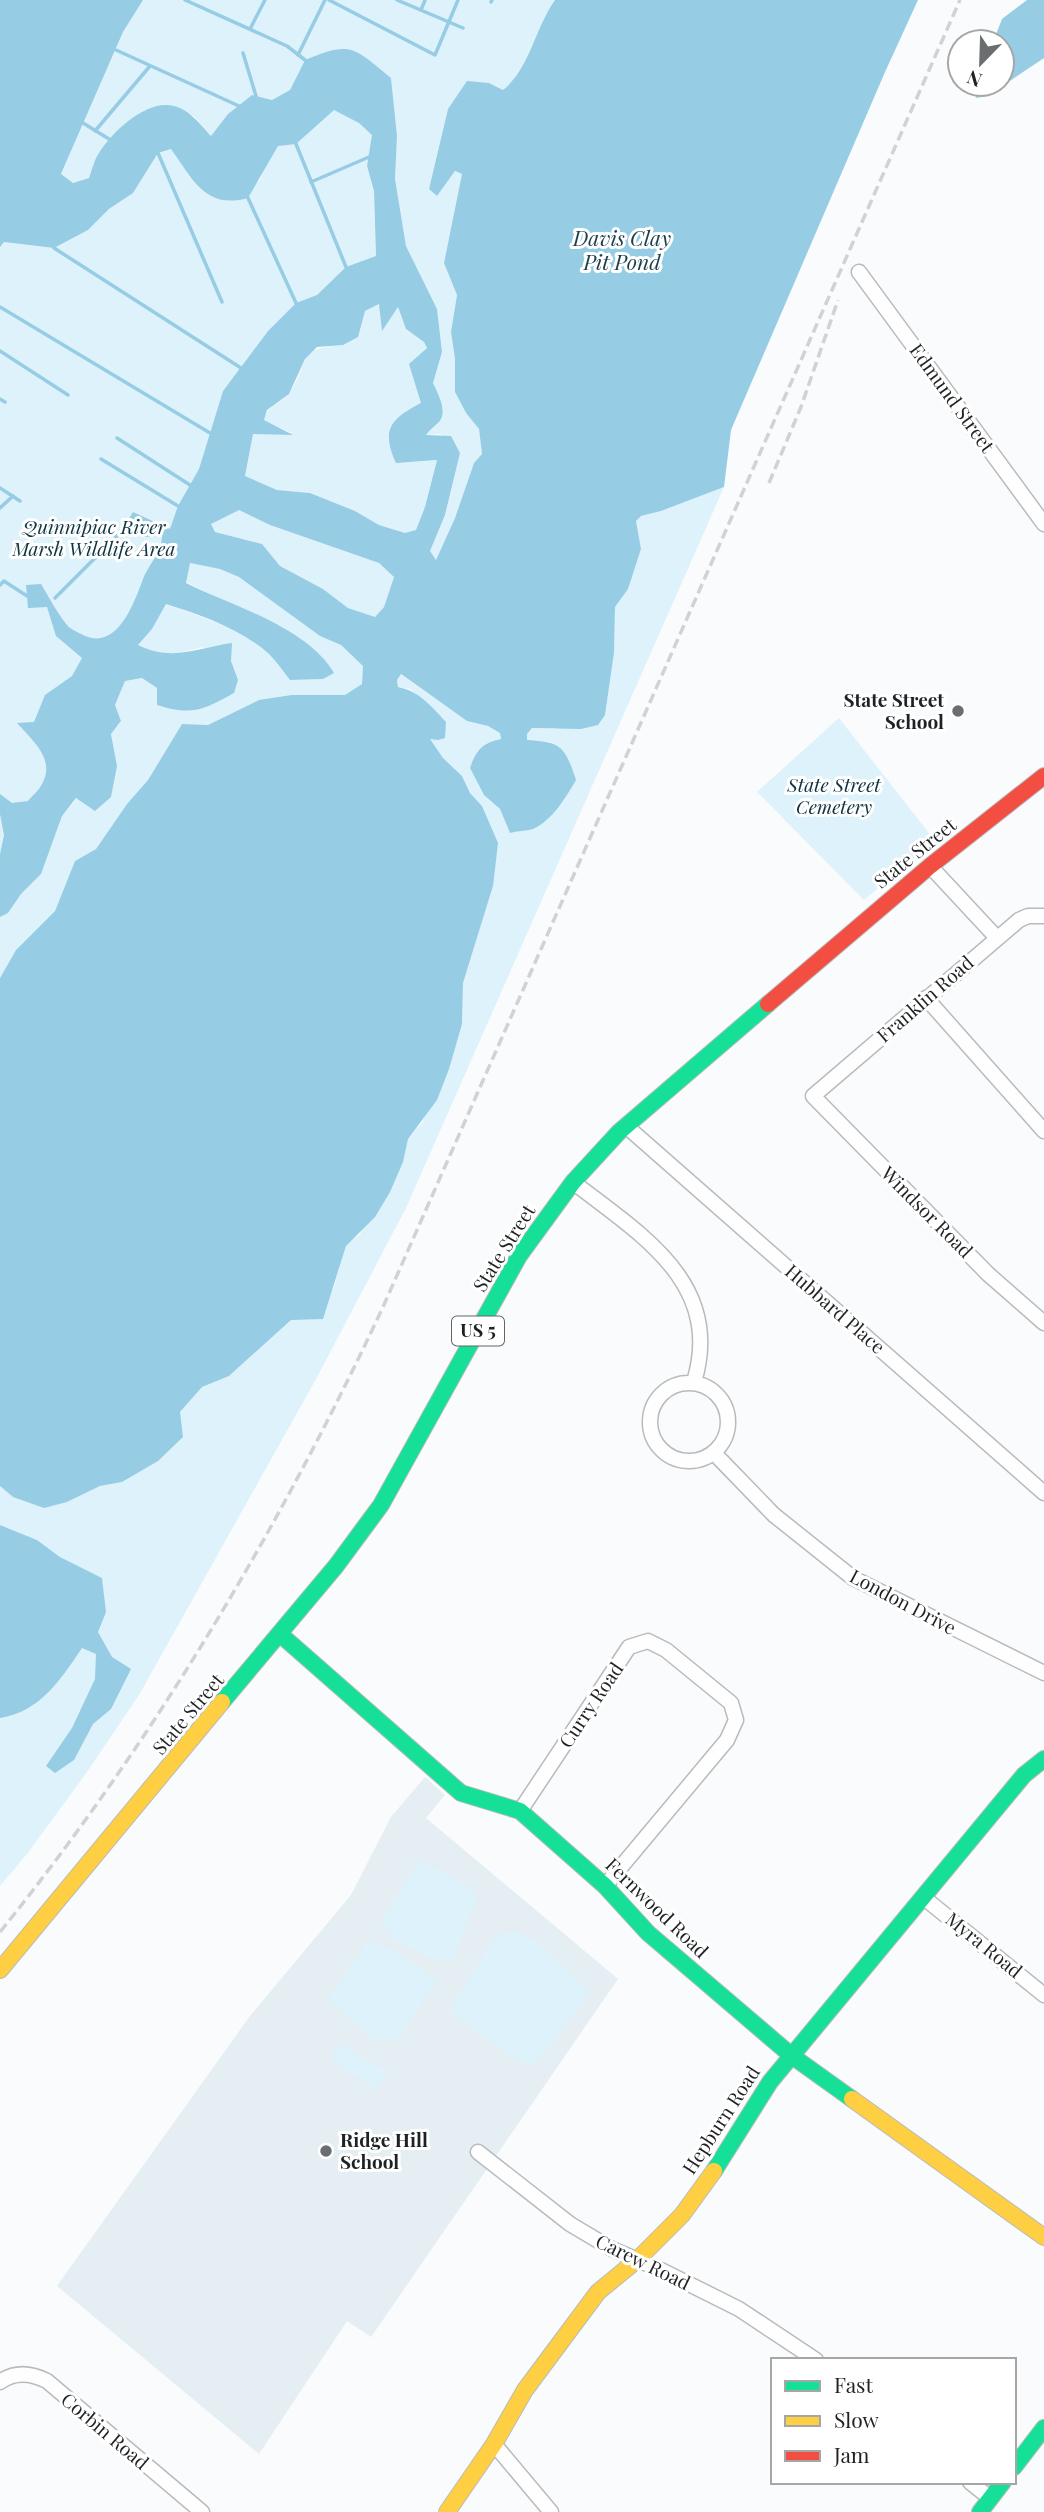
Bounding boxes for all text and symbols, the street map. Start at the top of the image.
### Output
north arrow [946,28,1016,98]
text: N [962,65,985,94]
water label: Davis Clay Pit Pond [572,223,671,275]
street label: Edmund Street [904,338,1001,457]
park label: Quinnipiac River Marsh Wildlife Area [12,513,175,561]
place label: State Street School [844,686,944,734]
marker: State Street School [950,703,966,719]
park label: State Street Cemetery [786,771,882,819]
street label: State Street [868,811,961,893]
street label: Franklin Road [870,949,978,1048]
street label: Windsor Road [876,1159,979,1263]
street label: State Street [466,1199,540,1296]
street label: Hubbard Place [780,1258,891,1359]
road number: US 5 [452,1316,504,1346]
street label: London Drive [846,1562,961,1640]
street label: Curry Road [552,1657,628,1752]
street label: State Street [146,1667,229,1759]
street label: Fernwood Road [601,1851,715,1963]
street label: Myra Road [941,1905,1028,1983]
street label: Hepburn Road [675,2060,765,2179]
place label: Ridge Hill School [340,2126,428,2174]
marker: Ridge Hill School [318,2143,334,2159]
street label: Carew Road [592,2227,695,2295]
legend [771,2358,1016,2484]
text: Fast [834,2370,873,2398]
street label: Corbin Road [56,2386,155,2475]
text: Slow [834,2405,879,2433]
text: Jam [833,2440,870,2468]

